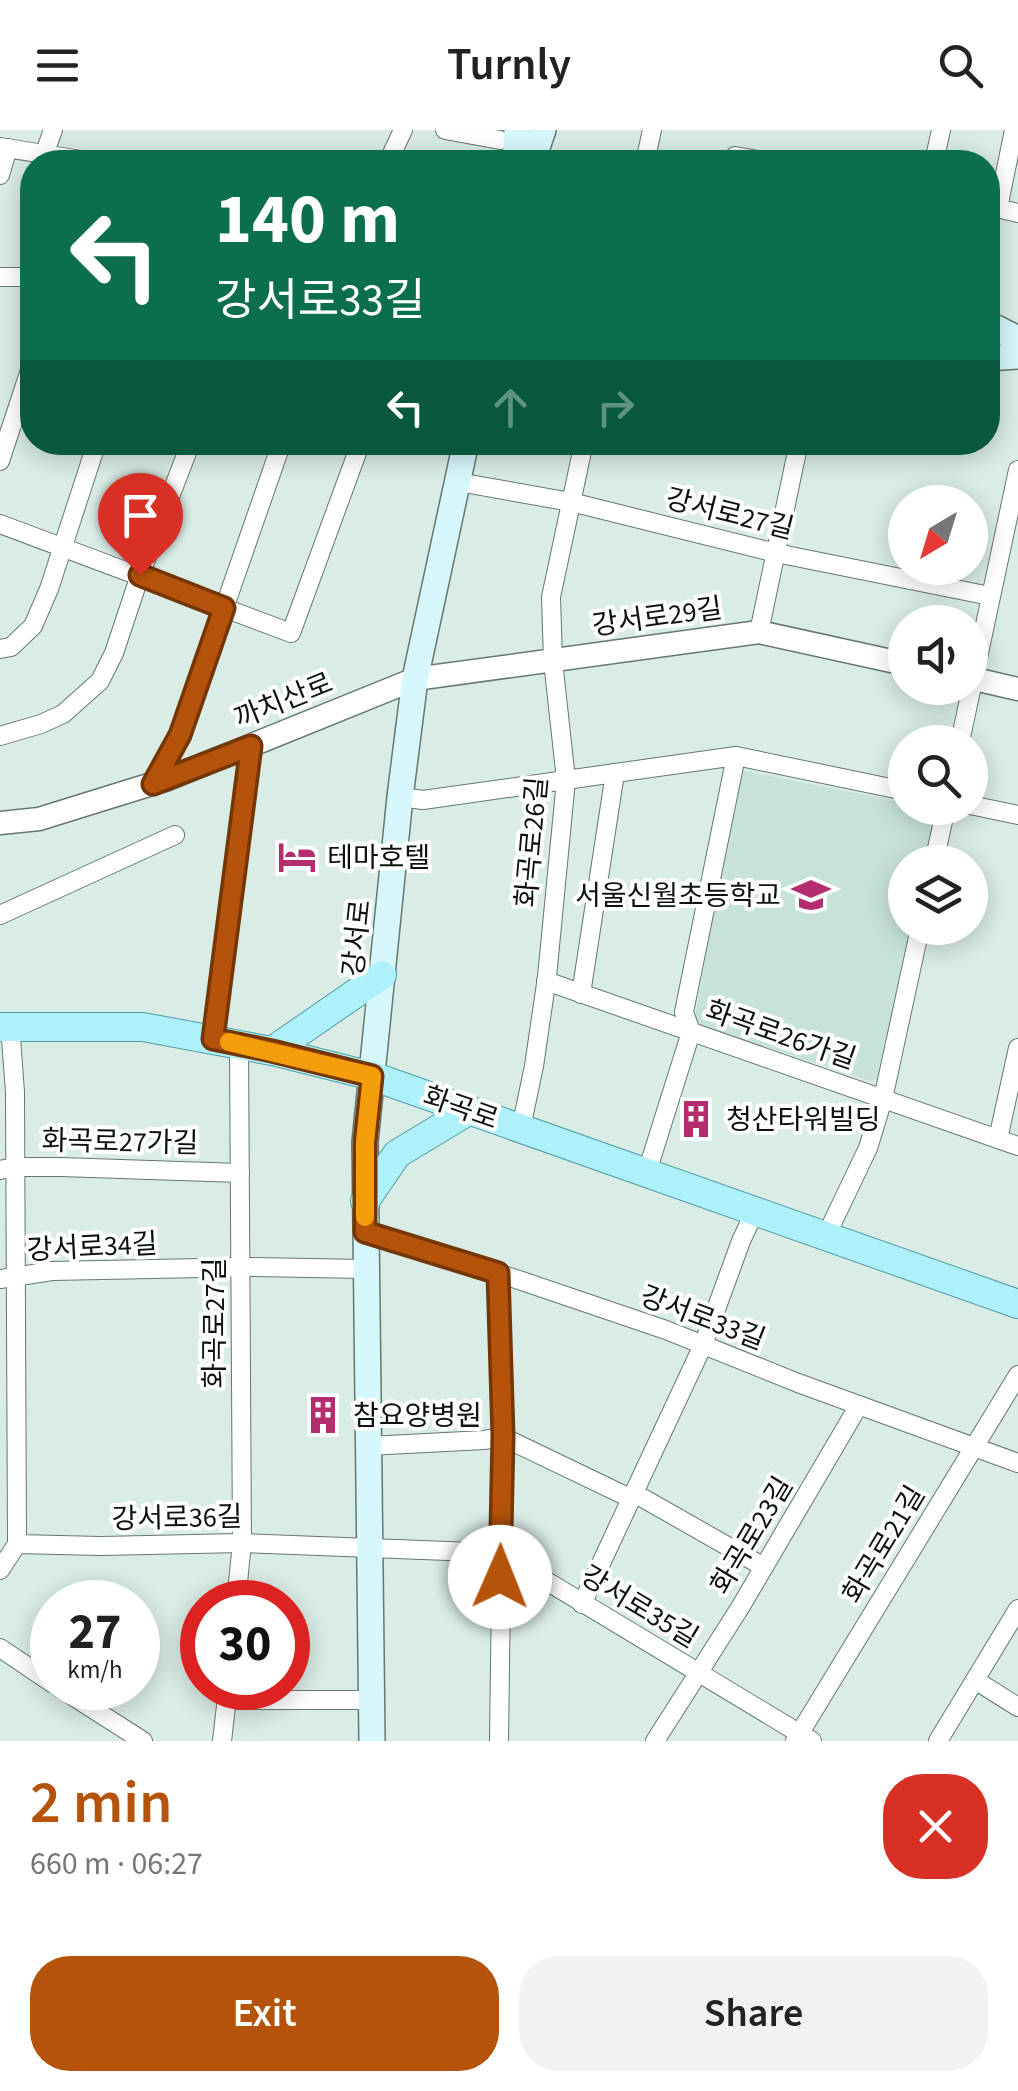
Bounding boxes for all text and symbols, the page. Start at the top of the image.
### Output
text: Turnly [447,33,571,97]
icon: menu [30,38,85,93]
icon: search [933,38,988,93]
text: 140 m [215,170,400,270]
icon: left [50,190,180,320]
text: 강서로33길 [215,269,425,333]
icon: left [378,380,433,435]
icon: ahead [483,380,538,435]
icon: right [588,380,643,435]
pin [98,473,183,576]
street label: 강서로27길 [661,479,798,549]
north arrow [888,485,988,585]
map controls [888,485,988,945]
icon: arrive [113,488,168,543]
street label: 강서로29길 [590,588,725,646]
button: sound [888,605,988,705]
street label: 까치산로 [228,663,339,739]
button: search [888,725,988,825]
street label: 화곡로26길 [506,775,558,909]
hotel icon: 테마호텔 [276,836,318,878]
place label: 테마호텔 [327,838,430,878]
button: layers [888,845,988,945]
school or university icon: 서울신월초등학교 [790,874,832,916]
place label: 서울신월초등학교 [575,876,781,916]
street label: 강서로 [333,898,381,979]
street label: 화곡로26가길 [700,991,861,1079]
street label: 화곡로 [418,1076,504,1139]
building icon: 청산타워빌딩 [675,1098,717,1140]
place label: 청산타워빌딩 [726,1100,881,1140]
street label: 화곡로27가길 [41,1121,199,1163]
street label: 강서로34길 [26,1224,158,1270]
street label: 화곡로27길 [195,1258,235,1388]
street label: 강서로33길 [634,1276,771,1360]
building icon: 참요양병원 [302,1394,344,1436]
place label: 참요양병원 [353,1396,482,1436]
street label: 화곡로23길 [701,1469,803,1602]
street label: 화곡로21길 [833,1478,935,1611]
street label: 강서로36길 [111,1497,243,1539]
position arrow [448,1525,552,1629]
street label: 강서로35길 [573,1556,706,1658]
speed limit sign: 30 [180,1580,310,1710]
text: 27 [69,1597,121,1668]
text: km/h [67,1652,123,1688]
text: 2 min [30,1761,173,1846]
button: close [883,1774,988,1879]
text: 660 m · 06:27 [30,1841,203,1887]
button: Exit [30,1956,499,2071]
button: Share [519,1956,988,2071]

